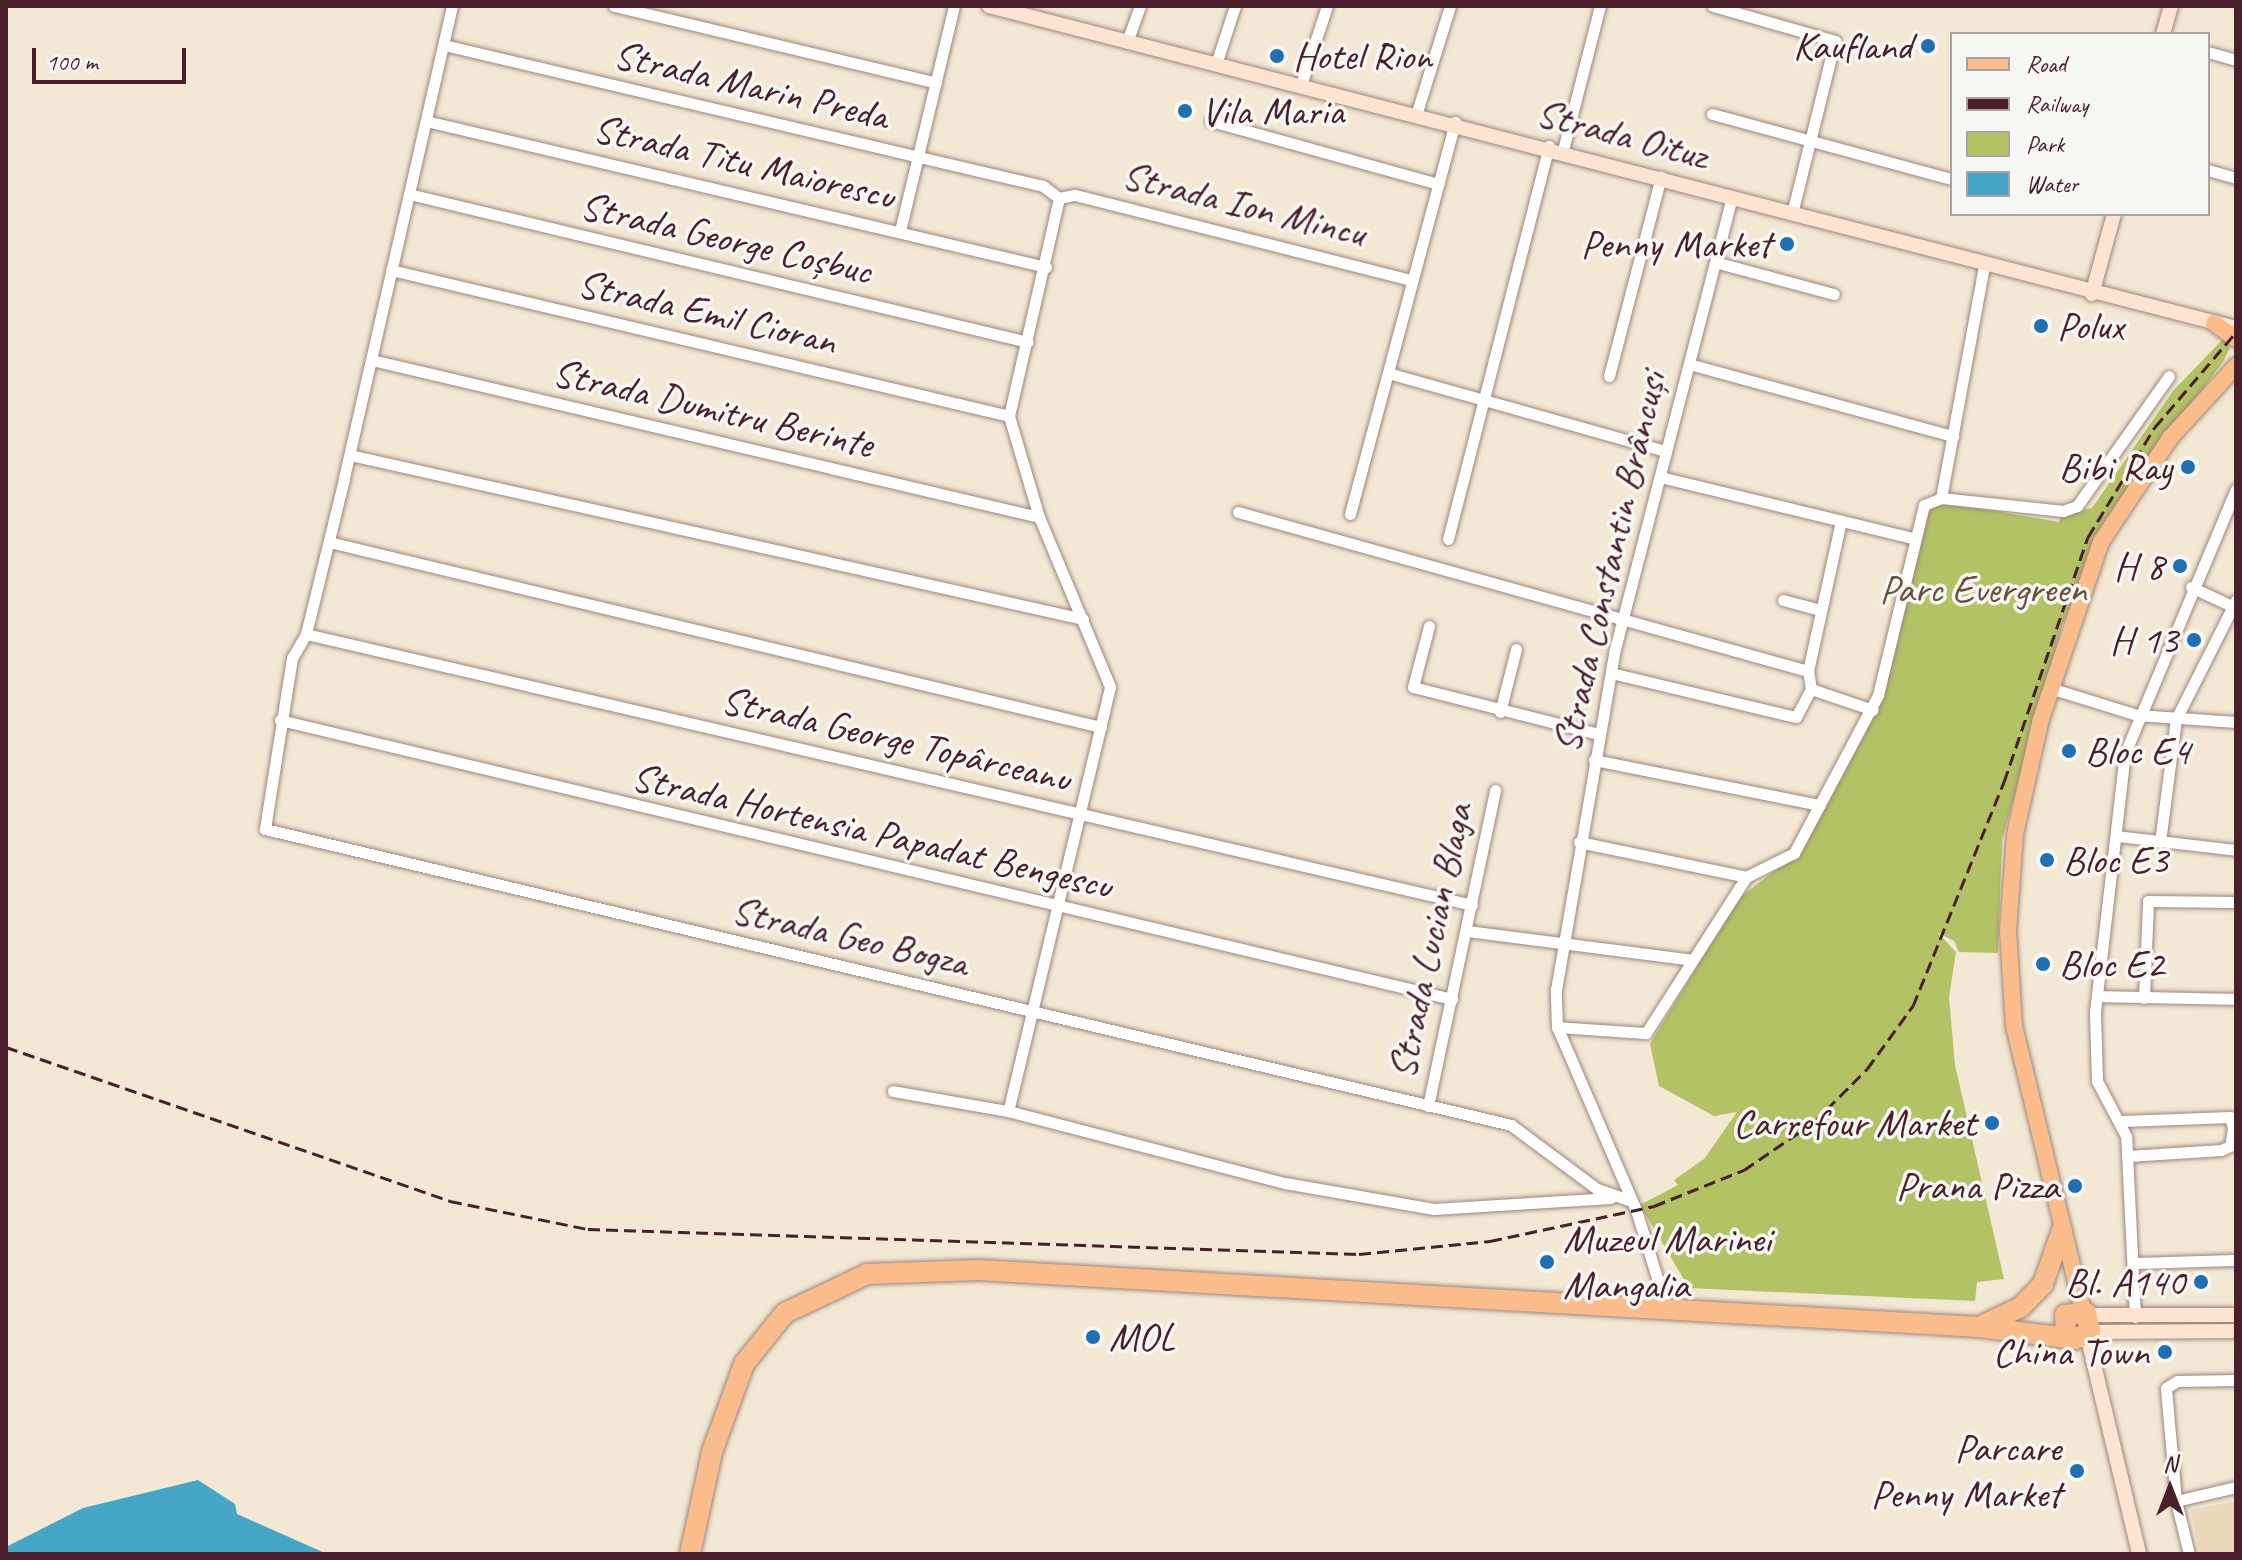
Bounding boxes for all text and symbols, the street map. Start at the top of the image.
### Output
place label: Kaufland [1793,22,1912,70]
street label: Strada Marin Preda [609,30,893,140]
scale bar [36,32,190,82]
place label: Hotel Rion [1293,32,1433,80]
legend [1950,32,2210,216]
marker: Kaufland [1919,37,1937,55]
text: 100 m [46,47,98,77]
marker: Hotel Rion [1268,47,1286,65]
text: Road [2026,49,2066,79]
place label: Vila Maria [1201,87,1345,135]
street label: Strada Oituz [1531,88,1713,180]
text: Railway [2026,89,2088,119]
marker: Vila Maria [1176,102,1194,120]
street label: Strada Titu Maiorescu [588,104,900,220]
text: Park [2026,129,2064,159]
street label: Strada Ion Mincu [1118,151,1370,257]
text: Water [2026,169,2078,199]
street label: Strada George Coșbuc [576,181,876,295]
place label: Penny Market [1579,220,1771,268]
marker: Penny Market [1778,235,1796,253]
street label: Strada Emil Cioran [573,259,841,365]
place label: Polux [2057,302,2124,350]
marker: Polux [2032,317,2050,335]
street label: Strada Dumitru Berinte [548,348,878,468]
street label: Strada Constantin Brâncuși [1542,368,1676,756]
place label: Bibi Ray [2057,443,2172,491]
marker: Bibi Ray [2179,458,2197,476]
place label: H 8 [2114,542,2164,590]
marker: H 8 [2171,557,2189,575]
park label: Parc Evergreen [1880,565,2086,613]
place label: H 13 [2110,616,2178,664]
marker: H 13 [2185,631,2203,649]
street label: Strada George Topârceanu [717,676,1075,802]
place label: Bloc E4 [2085,727,2190,775]
marker: Bloc E4 [2060,742,2078,760]
street label: Strada Hortensia Papadat Bengescu [627,752,1117,910]
street label: Strada Lucian Blaga [1378,800,1482,1082]
place label: Bloc E3 [2063,836,2168,884]
marker: Bloc E3 [2038,851,2056,869]
street label: Strada Geo Bogza [727,886,973,986]
place label: Bloc E2 [2059,940,2164,988]
marker: Bloc E2 [2034,955,2052,973]
place label: Carrefour Market [1732,1099,1976,1147]
marker: Carrefour Market [1983,1114,2001,1132]
place label: Prana Pizza [1897,1162,2059,1210]
marker: Prana Pizza [2066,1177,2084,1195]
place label: Muzeul Marinei Mangalia [1563,1215,1771,1309]
marker: Muzeul Marinei Mangalia [1538,1253,1556,1271]
place label: Bl. A140 [2065,1258,2185,1306]
marker: Bl. A140 [2192,1273,2210,1291]
place label: MOL [1109,1313,1175,1361]
marker: MOL [1084,1328,1102,1346]
place label: China Town [1993,1328,2149,1376]
marker: China Town [2156,1343,2174,1361]
place label: Parcare Penny Market [1869,1424,2061,1518]
north arrow [2130,1448,2210,1528]
text: N [2163,1450,2177,1478]
marker: Parcare Penny Market [2068,1462,2086,1480]

